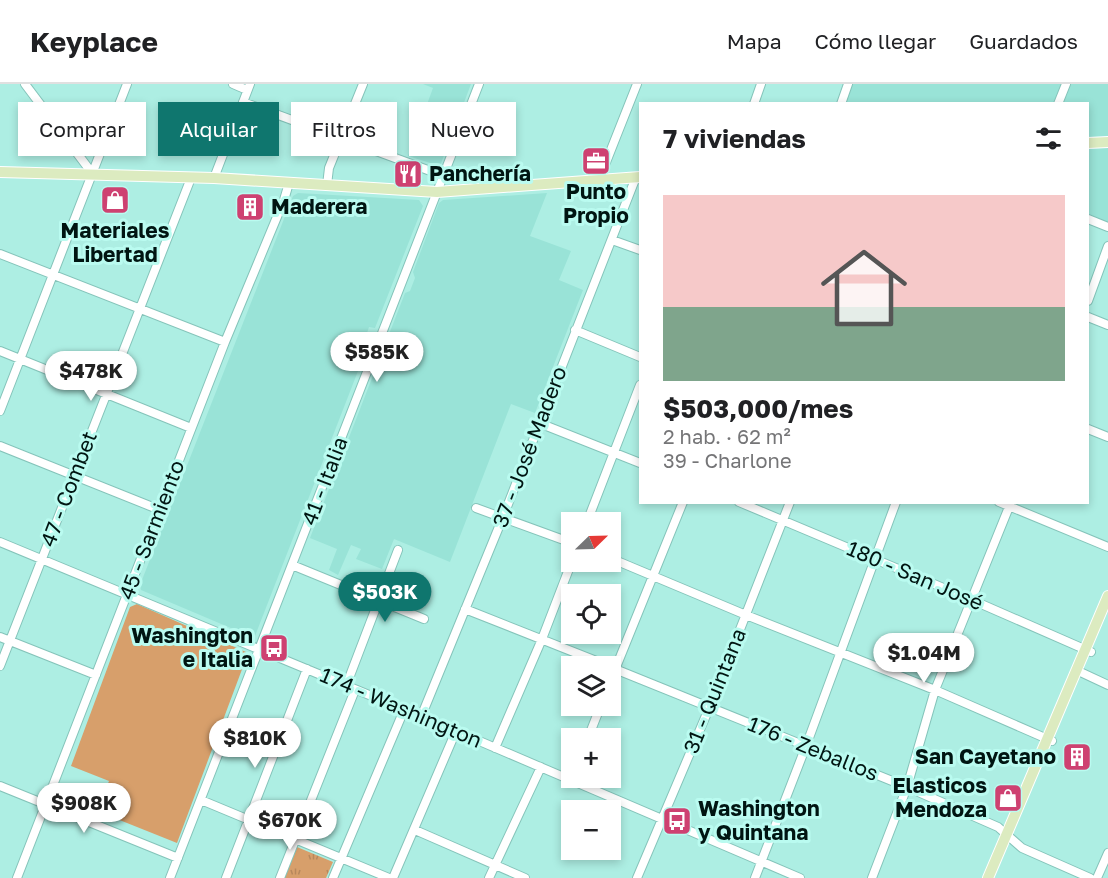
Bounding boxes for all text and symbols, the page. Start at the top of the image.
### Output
text: Keyplace [30,25,158,58]
text: Mapa [727,28,782,54]
text: Cómo llegar [815,28,936,54]
text: Guardados [969,28,1078,54]
chip: Comprar [18,102,146,156]
chip: Alquilar [158,102,279,156]
chip: Filtros [291,102,397,156]
chip: Nuevo [409,102,516,156]
icon: filters [1032,122,1065,155]
text: 7 viviendas [663,123,806,154]
office icon: Punto Propio [580,145,612,177]
restaurant icon: Panchería [392,158,424,190]
place label: Panchería [429,160,531,186]
place label: Punto Propio [563,178,629,228]
shop icon: Materiales Libertad [99,184,131,216]
building icon: Maderera [234,191,266,223]
place label: Maderera [271,193,368,219]
place label: Materiales Libertad [61,217,170,267]
icon: home [810,234,918,342]
pin: $585K [335,332,419,383]
text: $585K [344,339,410,363]
pin: $478K [49,351,133,402]
text: $478K [59,358,123,382]
street label: 37 - José Madero [486,362,572,531]
text: $503,000/mes [663,393,853,424]
text: 2 hab. · 62 m² [663,424,791,448]
street label: 47 - Combet [34,427,102,550]
street label: 41 - Italia [295,433,353,529]
text: 39 - Charlone [663,448,792,472]
street label: 45 - Sarmiento [113,456,190,603]
north arrow [561,512,621,572]
map controls [561,512,621,860]
street label: 180 - San José [843,535,987,615]
pin: $503K [343,572,427,623]
text: $503K [352,579,418,603]
button: locate [561,584,621,644]
place label: Washington e Italia [131,622,253,672]
street label: 31 - Quintana [677,624,751,757]
bus stop icon: Washington e Italia [258,632,290,664]
pin: $1.04M [875,633,973,684]
text: $1.04M [887,640,961,664]
button: layers [561,656,621,716]
street label: 174 - Washington [317,661,486,753]
street label: 176 - Zeballos [744,710,883,786]
pin: $810K [213,718,297,769]
text: $810K [223,725,287,749]
button: + [561,728,621,788]
building icon: San Cayetano [1061,741,1093,773]
place label: San Cayetano [915,743,1056,769]
place label: Elasticos Mendoza [892,772,987,822]
shop icon: Elasticos Mendoza [992,782,1024,814]
pin: $908K [42,783,126,834]
text: $908K [51,790,117,814]
place label: Washington y Quintana [698,795,820,845]
pin: $670K [248,800,332,851]
button: − [561,800,621,860]
bus stop icon: Washington y Quintana [661,805,693,837]
text: $670K [258,807,322,831]

